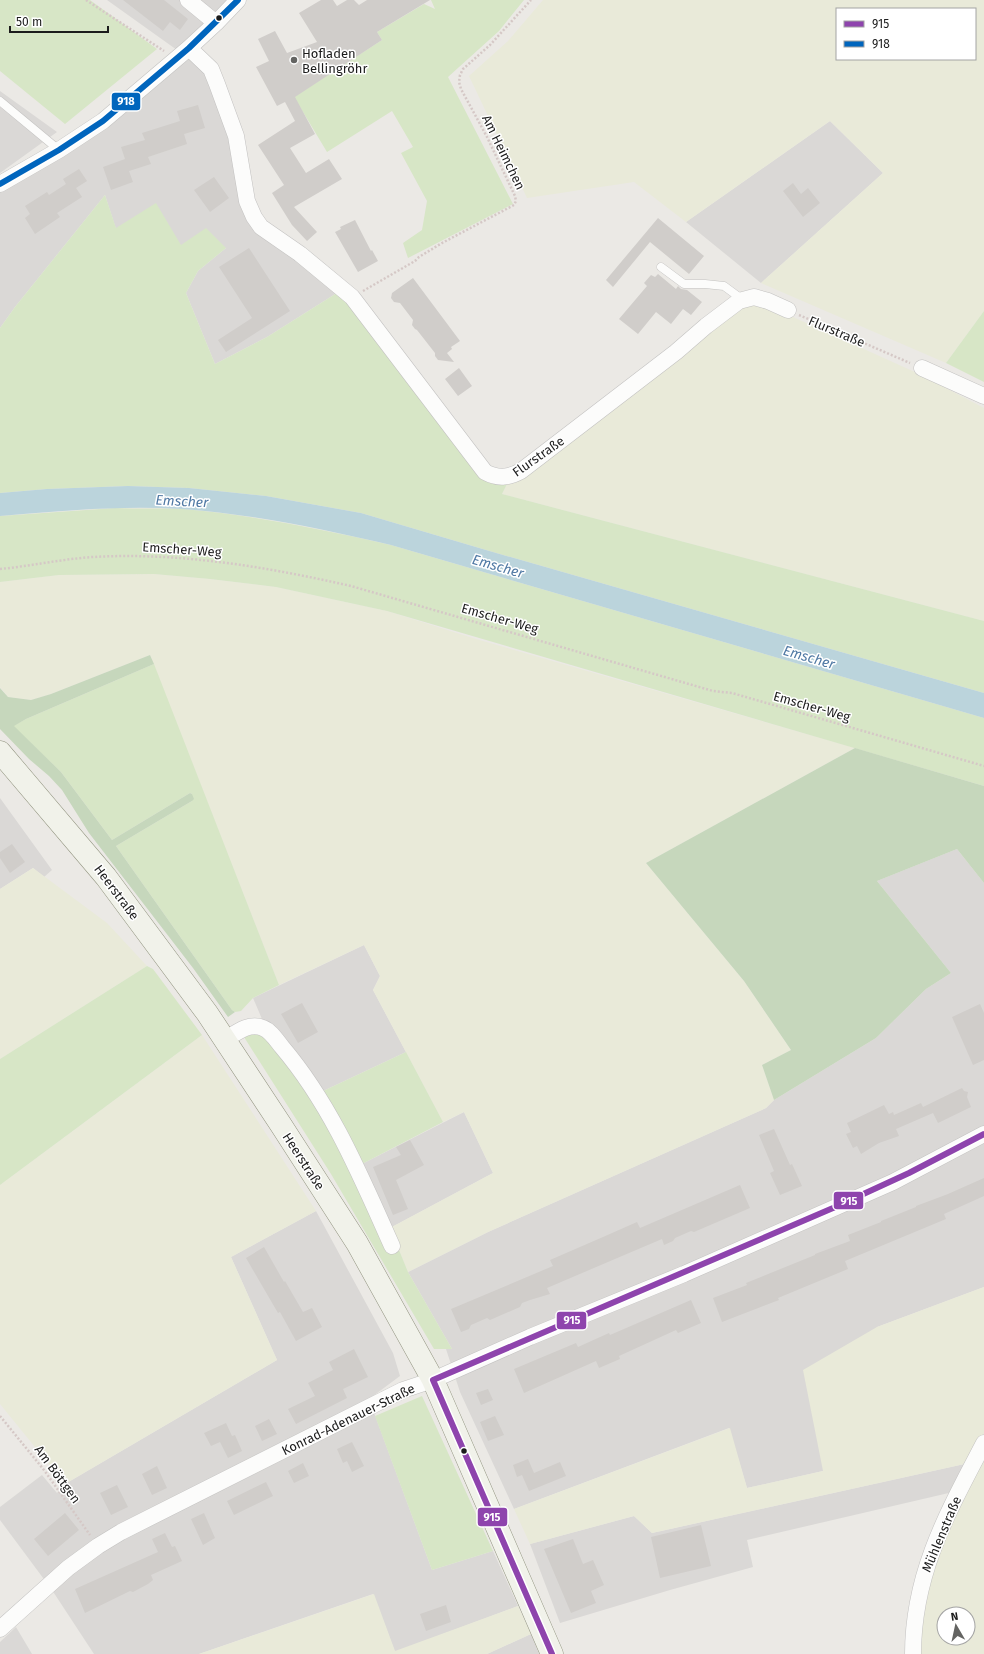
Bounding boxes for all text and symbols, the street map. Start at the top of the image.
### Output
scale bar [10,8,108,34]
legend [836,8,976,60]
unlabelled marker [214,13,224,23]
text: 50 m [16,15,42,29]
text: 915 [872,17,889,31]
text: 918 [872,37,890,51]
place label: Hofladen Bellingröhr [302,46,368,76]
marker: Hofladen Bellingröhr [289,55,299,65]
line badge: 918 [111,92,141,111]
text: 918 [117,95,135,108]
street label: Am Heimchen [479,112,528,192]
street label: Flurstraße [806,313,867,350]
street label: Flurstraße [510,433,567,480]
water label: Emscher [155,492,210,511]
street label: Emscher-Weg [142,539,222,560]
water label: Emscher [470,551,526,582]
street label: Emscher-Weg [460,600,540,637]
water label: Emscher [781,642,837,673]
street label: Emscher-Weg [772,688,852,725]
street label: Heerstraße [91,862,142,923]
street label: Heerstraße [280,1130,328,1193]
line badge: 915 [833,1191,864,1210]
text: 915 [841,1195,858,1208]
line badge: 915 [556,1311,587,1330]
text: 915 [564,1314,581,1327]
street label: Konrad-Adenauer-Straße [279,1381,417,1458]
street label: Am Böttgen [32,1442,84,1506]
unlabelled marker [459,1446,469,1456]
street label: Mühlenstraße [919,1494,964,1574]
line badge: 915 [477,1507,508,1527]
text: 915 [484,1511,501,1524]
north arrow [936,1606,976,1646]
text: N [950,1610,959,1624]

